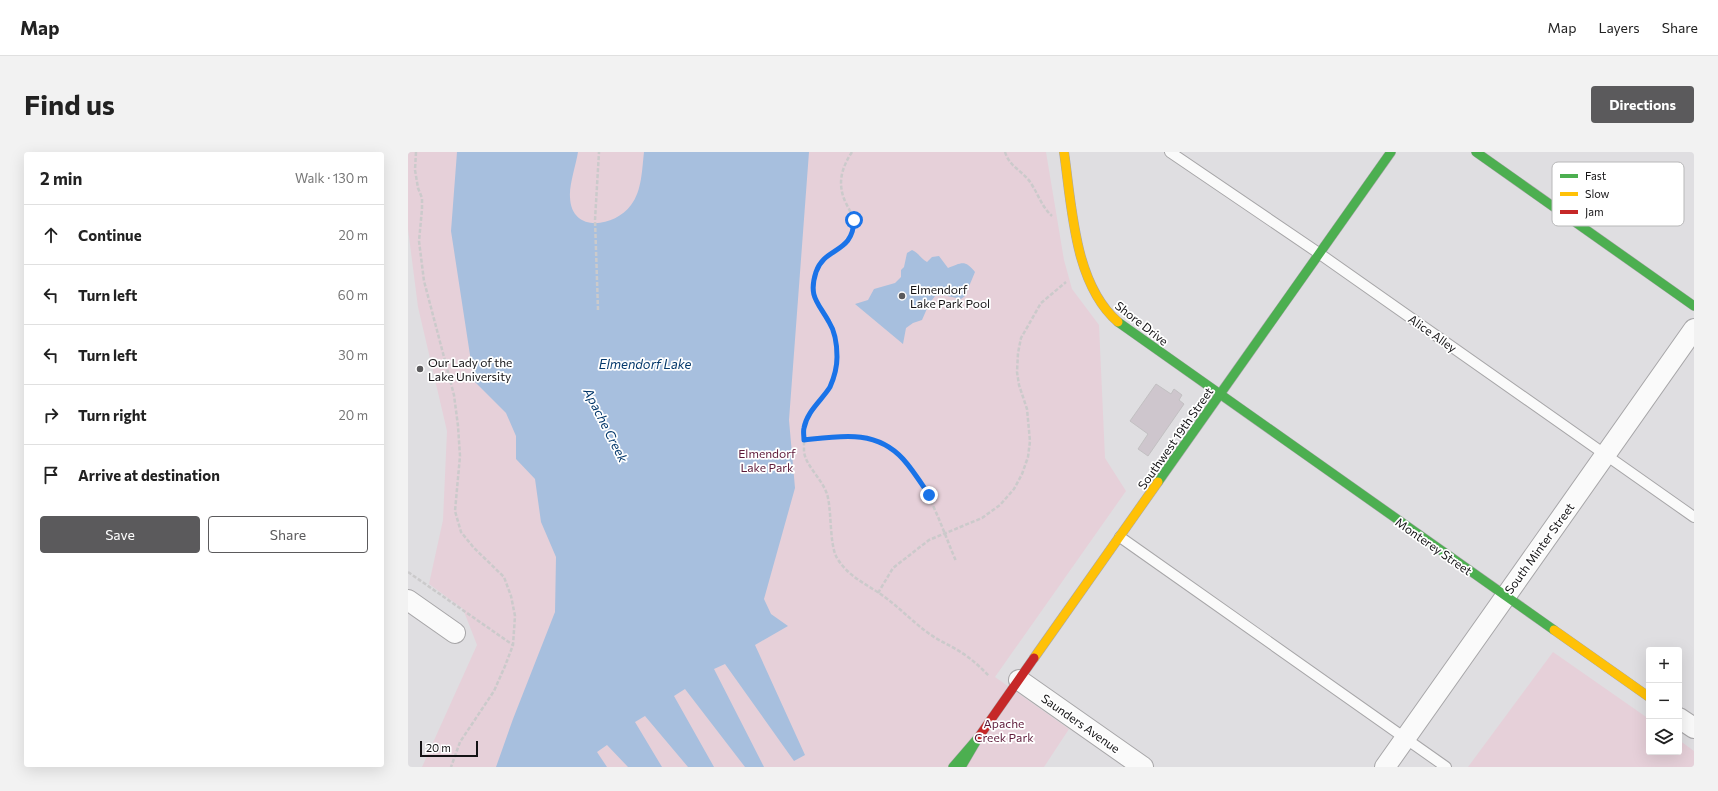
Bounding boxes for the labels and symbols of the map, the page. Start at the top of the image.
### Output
legend [1552,162,1684,226]
text: Fast [1585,169,1607,182]
text: Slow [1585,187,1610,200]
text: Jam [1585,205,1604,219]
route start [845,211,863,229]
place label: Elmendorf Lake Park Pool [910,282,990,310]
marker: Elmendorf Lake Park Pool [897,291,907,301]
street label: Shore Drive [1113,298,1171,348]
street label: Alice Alley [1406,311,1460,355]
place label: Our Lady of the Lake University [428,355,512,383]
water label: Elmendorf Lake [599,356,691,372]
marker: Our Lady of the Lake University [415,364,425,374]
water label: Apache Creek [580,384,632,466]
street label: Southwest 19th Street [1134,384,1216,492]
park label: Elmendorf Lake Park [738,446,796,474]
route end [920,486,938,504]
street label: South Minter Street [1501,500,1577,596]
street label: Monterey Street [1393,514,1475,578]
street label: Saunders Avenue [1039,691,1123,755]
park label: Apache Creek Park [974,716,1034,744]
scale bar [420,739,478,758]

